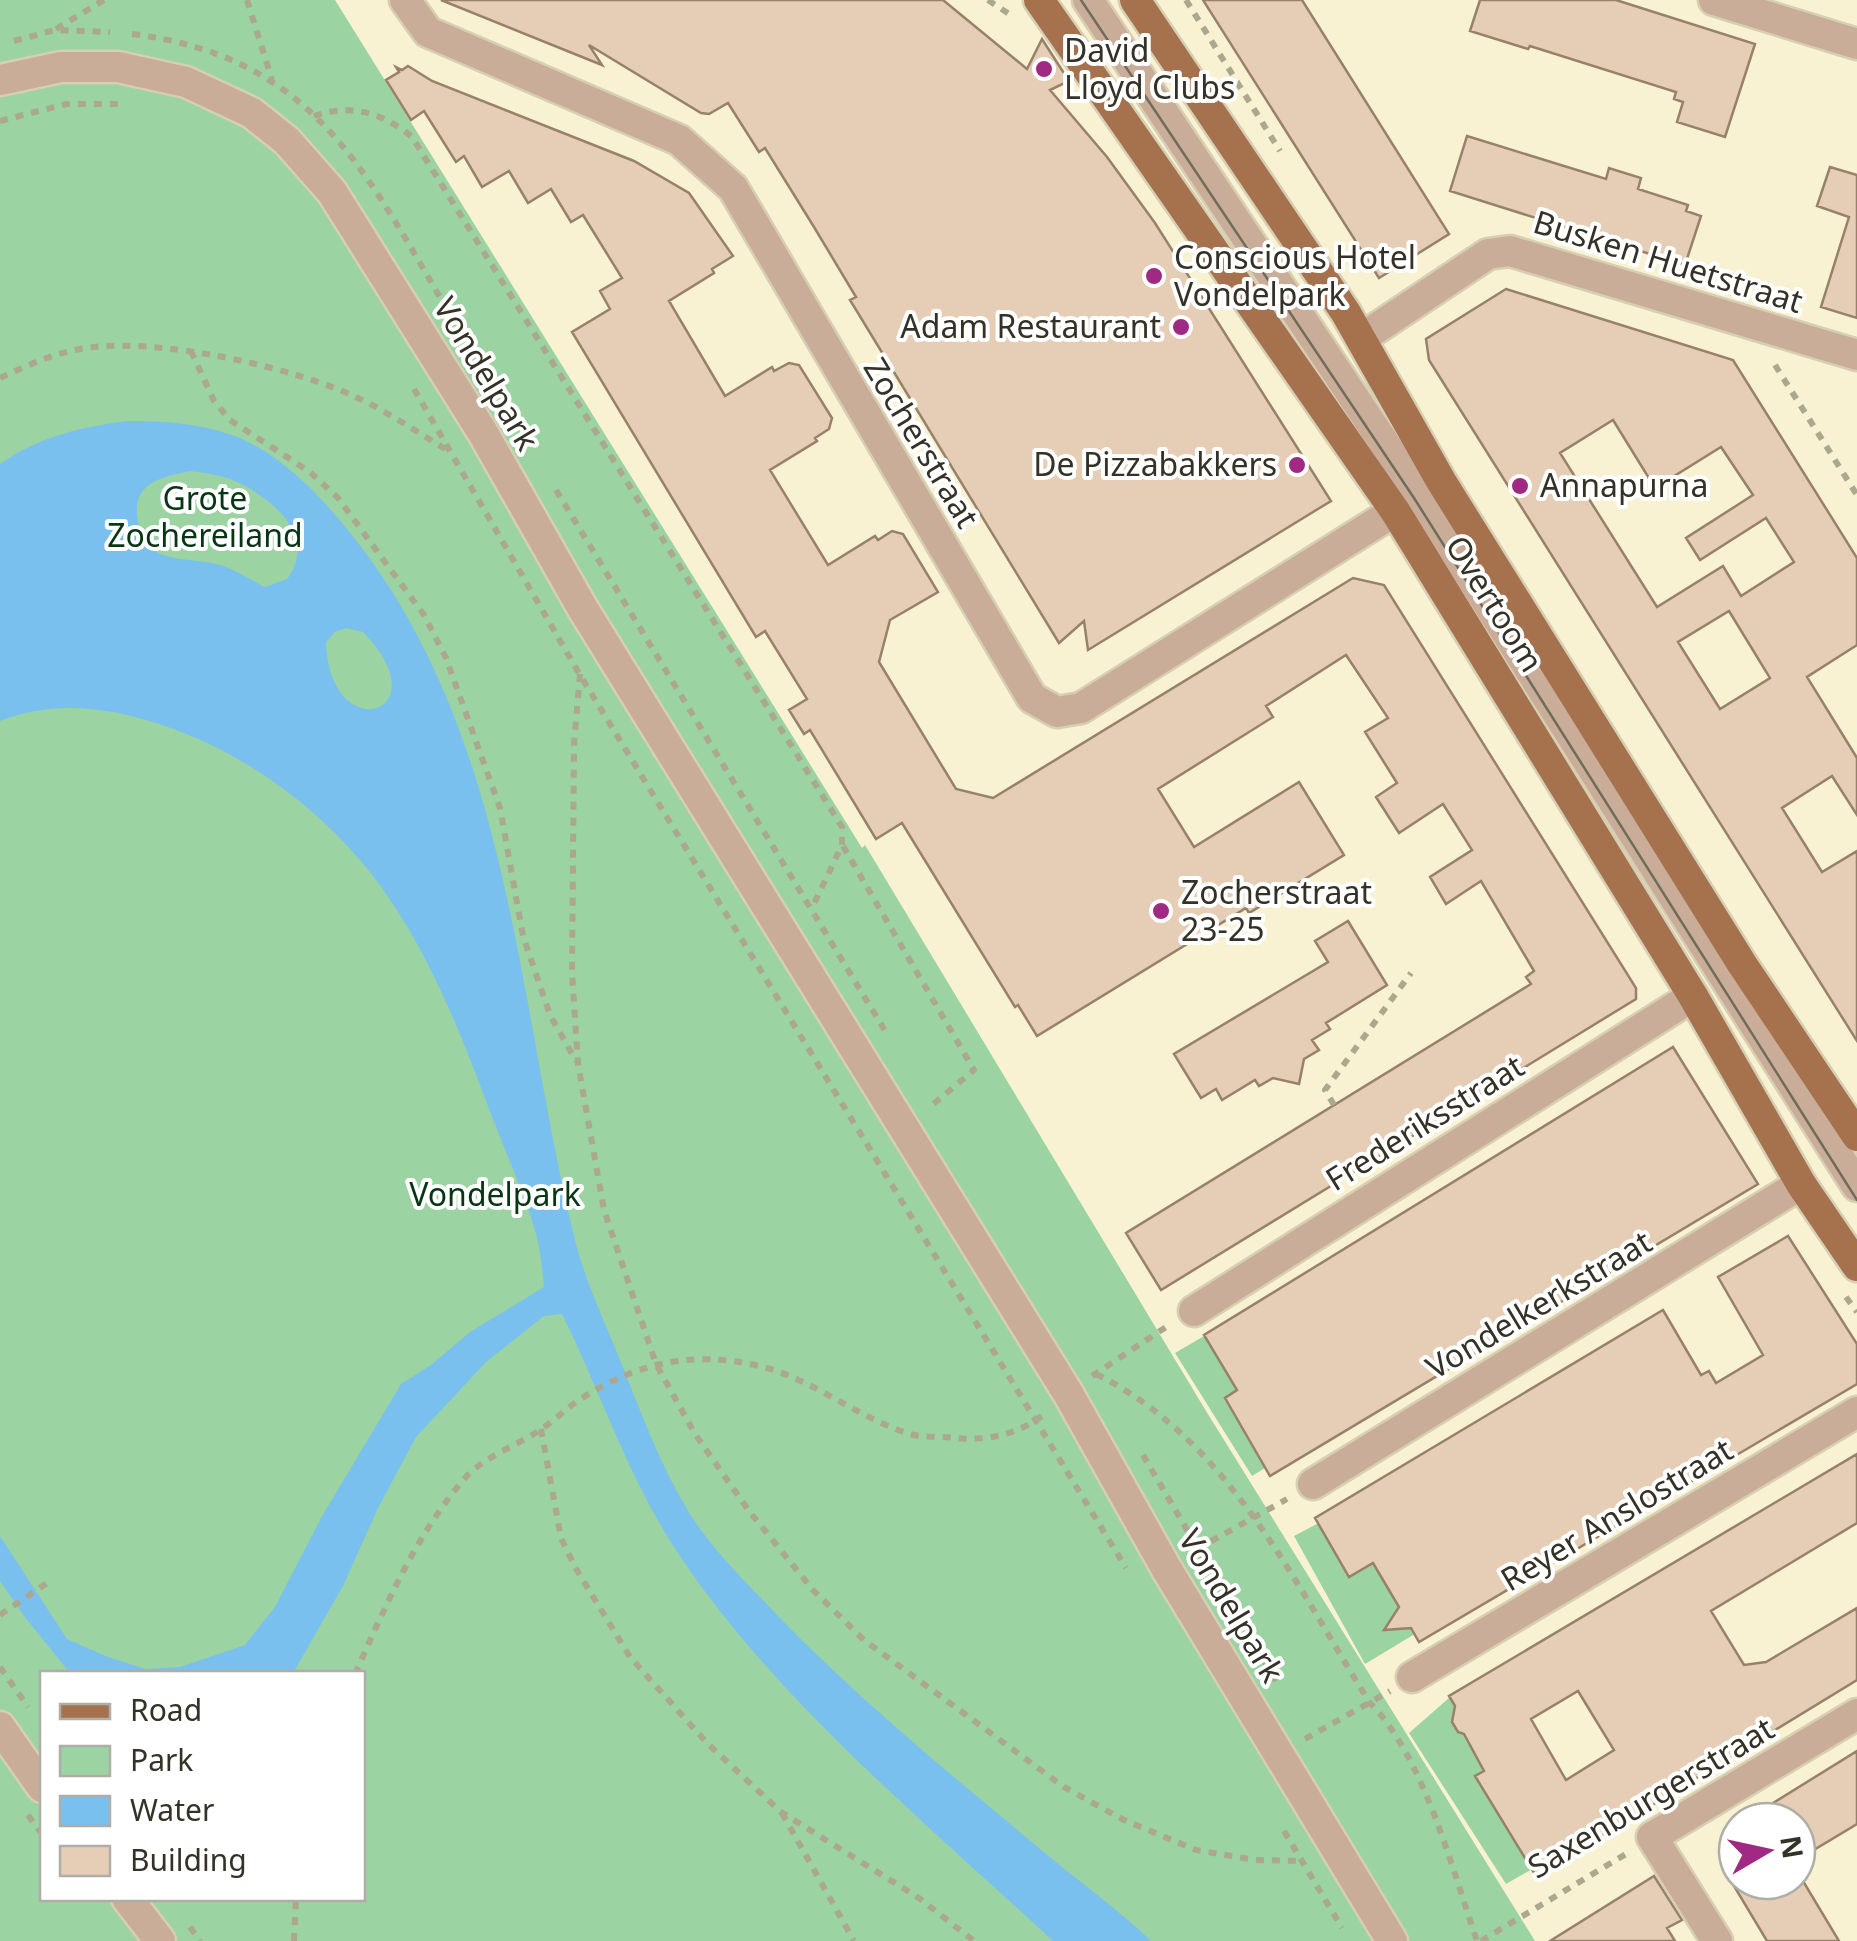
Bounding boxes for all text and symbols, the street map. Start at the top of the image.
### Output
place label: David Lloyd Clubs [1064,28,1235,108]
marker: David Lloyd Clubs [1033,58,1055,80]
street label: Busken Huetstraat [1529,199,1808,322]
place label: Conscious Hotel Vondelpark [1174,235,1416,315]
marker: Conscious Hotel Vondelpark [1143,265,1165,287]
street label: Vondelpark [425,289,550,458]
place label: Adam Restaurant [900,304,1161,347]
marker: Adam Restaurant [1170,316,1192,338]
street label: Zocherstraat [855,349,990,535]
place label: De Pizzabakkers [1033,442,1277,485]
marker: De Pizzabakkers [1286,454,1308,476]
place label: Annapurna [1540,463,1708,506]
marker: Annapurna [1509,475,1531,497]
park label: Grote Zochereiland [107,476,303,556]
street label: Overtoom [1437,527,1554,679]
place label: Zocherstraat 23-25 [1181,870,1372,950]
marker: Zocherstraat 23-25 [1150,900,1172,922]
street label: Frederiksstraat [1317,1044,1531,1200]
park label: Vondelpark [409,1172,581,1215]
street label: Vondelkerkstraat [1417,1219,1659,1388]
street label: Reyer Anslostraat [1492,1427,1740,1600]
street label: Vondelpark [1170,1521,1295,1690]
legend [40,1671,365,1901]
text: Road [130,1689,202,1730]
street label: Saxenburgerstraat [1519,1706,1781,1887]
text: Park [130,1739,193,1780]
text: Water [130,1789,214,1830]
north arrow [1717,1801,1817,1901]
text: N [1772,1833,1813,1861]
text: Building [130,1839,247,1880]

